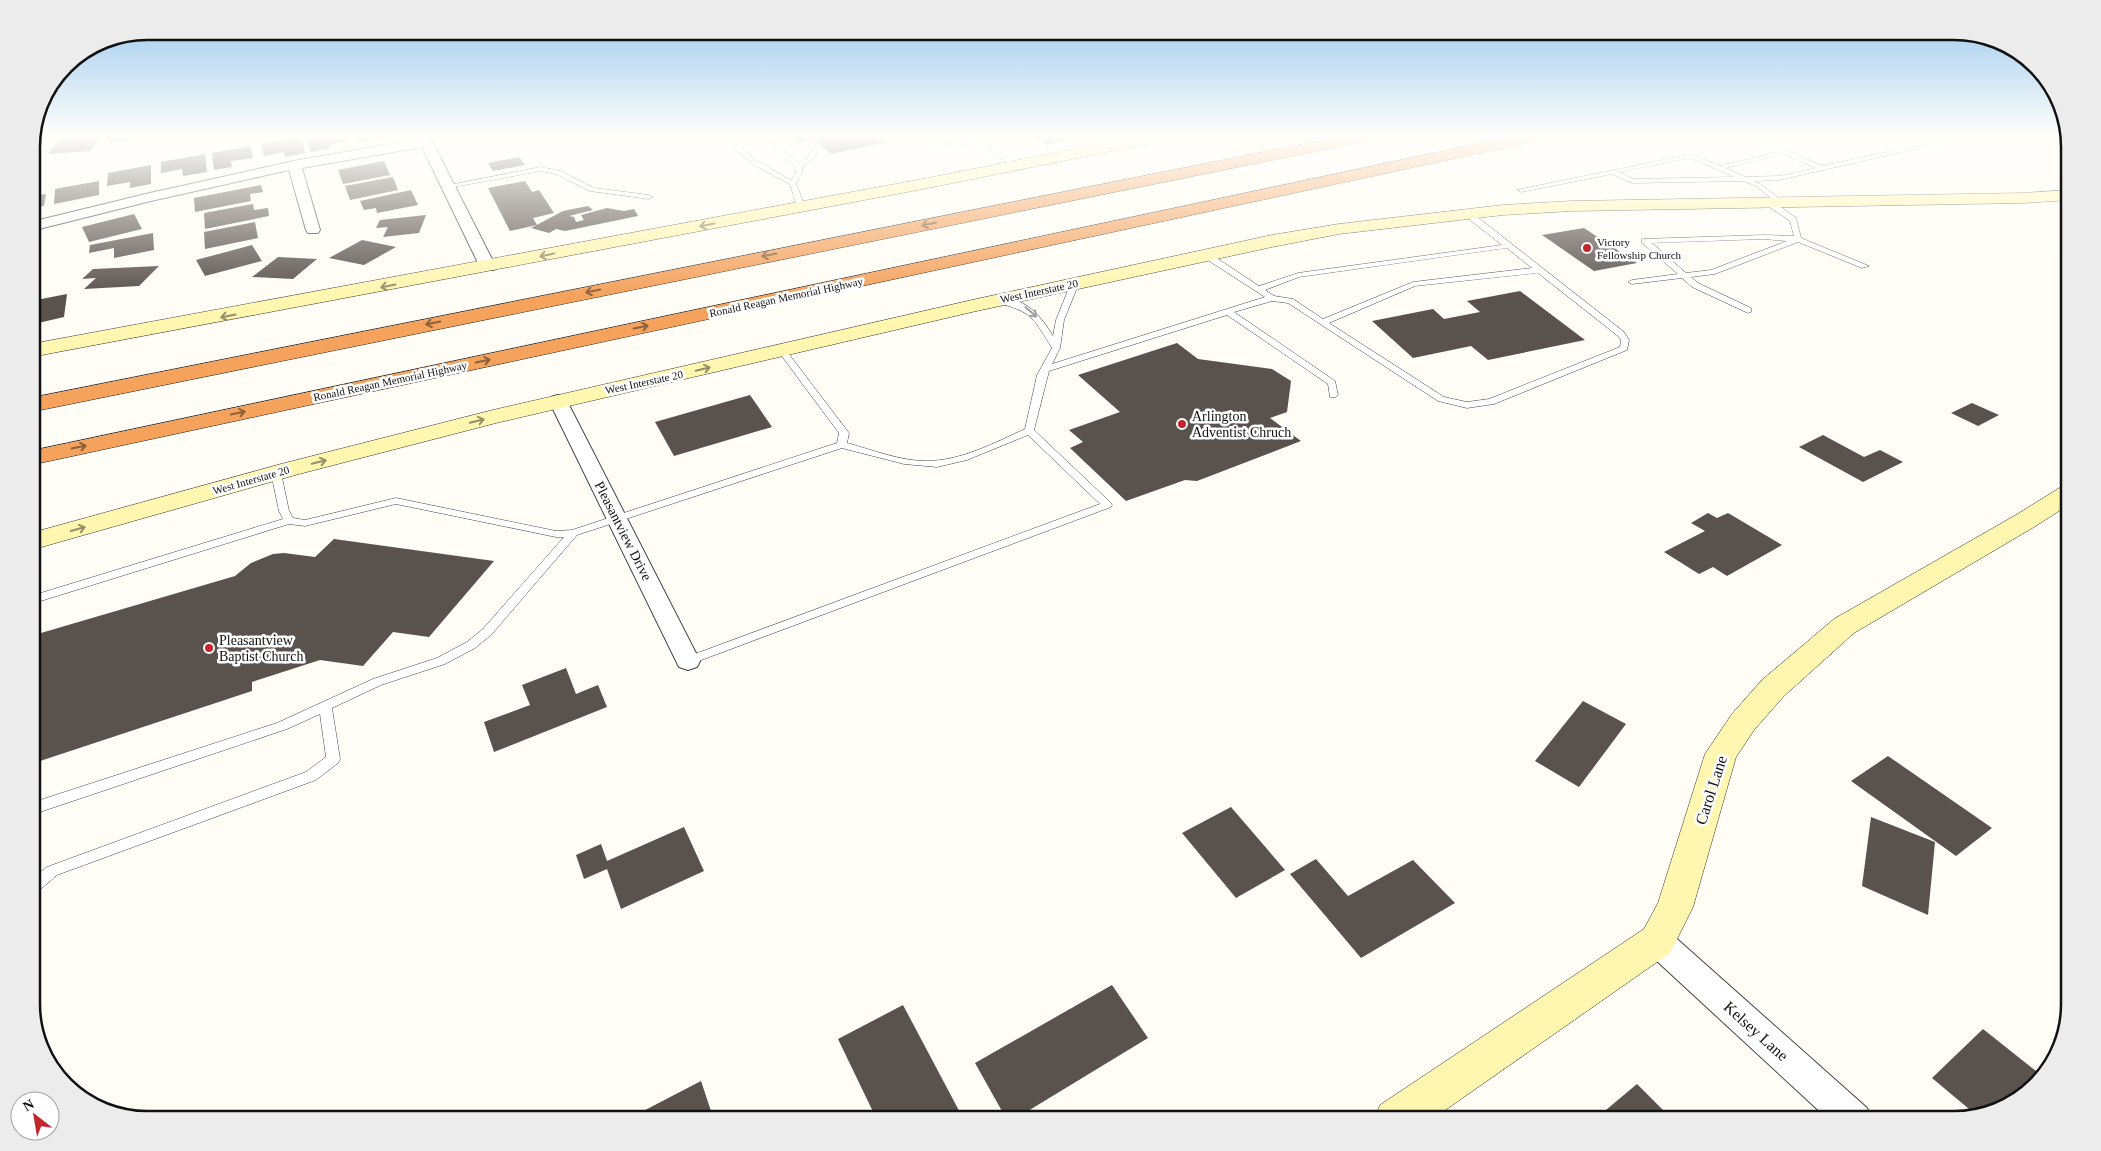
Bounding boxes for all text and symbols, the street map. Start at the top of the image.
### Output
one-way arrow [921,219,937,229]
one-way arrow [699,220,715,230]
place label: Victory Fellowship Church [1597,236,1682,261]
marker: Victory Fellowship Church [1581,242,1593,254]
one-way arrow [540,251,556,261]
one-way arrow [762,251,778,261]
street label: Ronald Reagan Memorial Highway [708,275,864,319]
street label: West Interstate 20 [999,277,1079,305]
one-way arrow [380,281,396,291]
one-way arrow [585,286,601,296]
one-way arrow [1024,306,1037,318]
one-way arrow [220,311,236,321]
one-way arrow [426,319,442,328]
one-way arrow [633,322,649,332]
one-way arrow [474,356,490,365]
street label: Ronald Reagan Memorial Highway [312,359,468,403]
one-way arrow [695,364,711,374]
street label: West Interstate 20 [604,368,684,396]
one-way arrow [230,408,246,418]
place label: Arlington Adventist Chruch [1192,409,1291,440]
one-way arrow [468,416,484,425]
marker: Arlington Adventist Chruch [1176,418,1188,430]
one-way arrow [71,442,87,452]
one-way arrow [311,457,327,466]
street label: West Interstate 20 [211,463,291,497]
street label: Pleasantview Drive [592,479,654,583]
one-way arrow [70,523,86,533]
place label: Pleasantview Baptist Church [219,633,303,664]
marker: Pleasantview Baptist Church [203,642,215,654]
street label: Carol Lane [1692,753,1730,827]
street label: Kelsey Lane [1720,998,1792,1065]
north arrow [10,1091,60,1141]
text: N [20,1096,37,1114]

